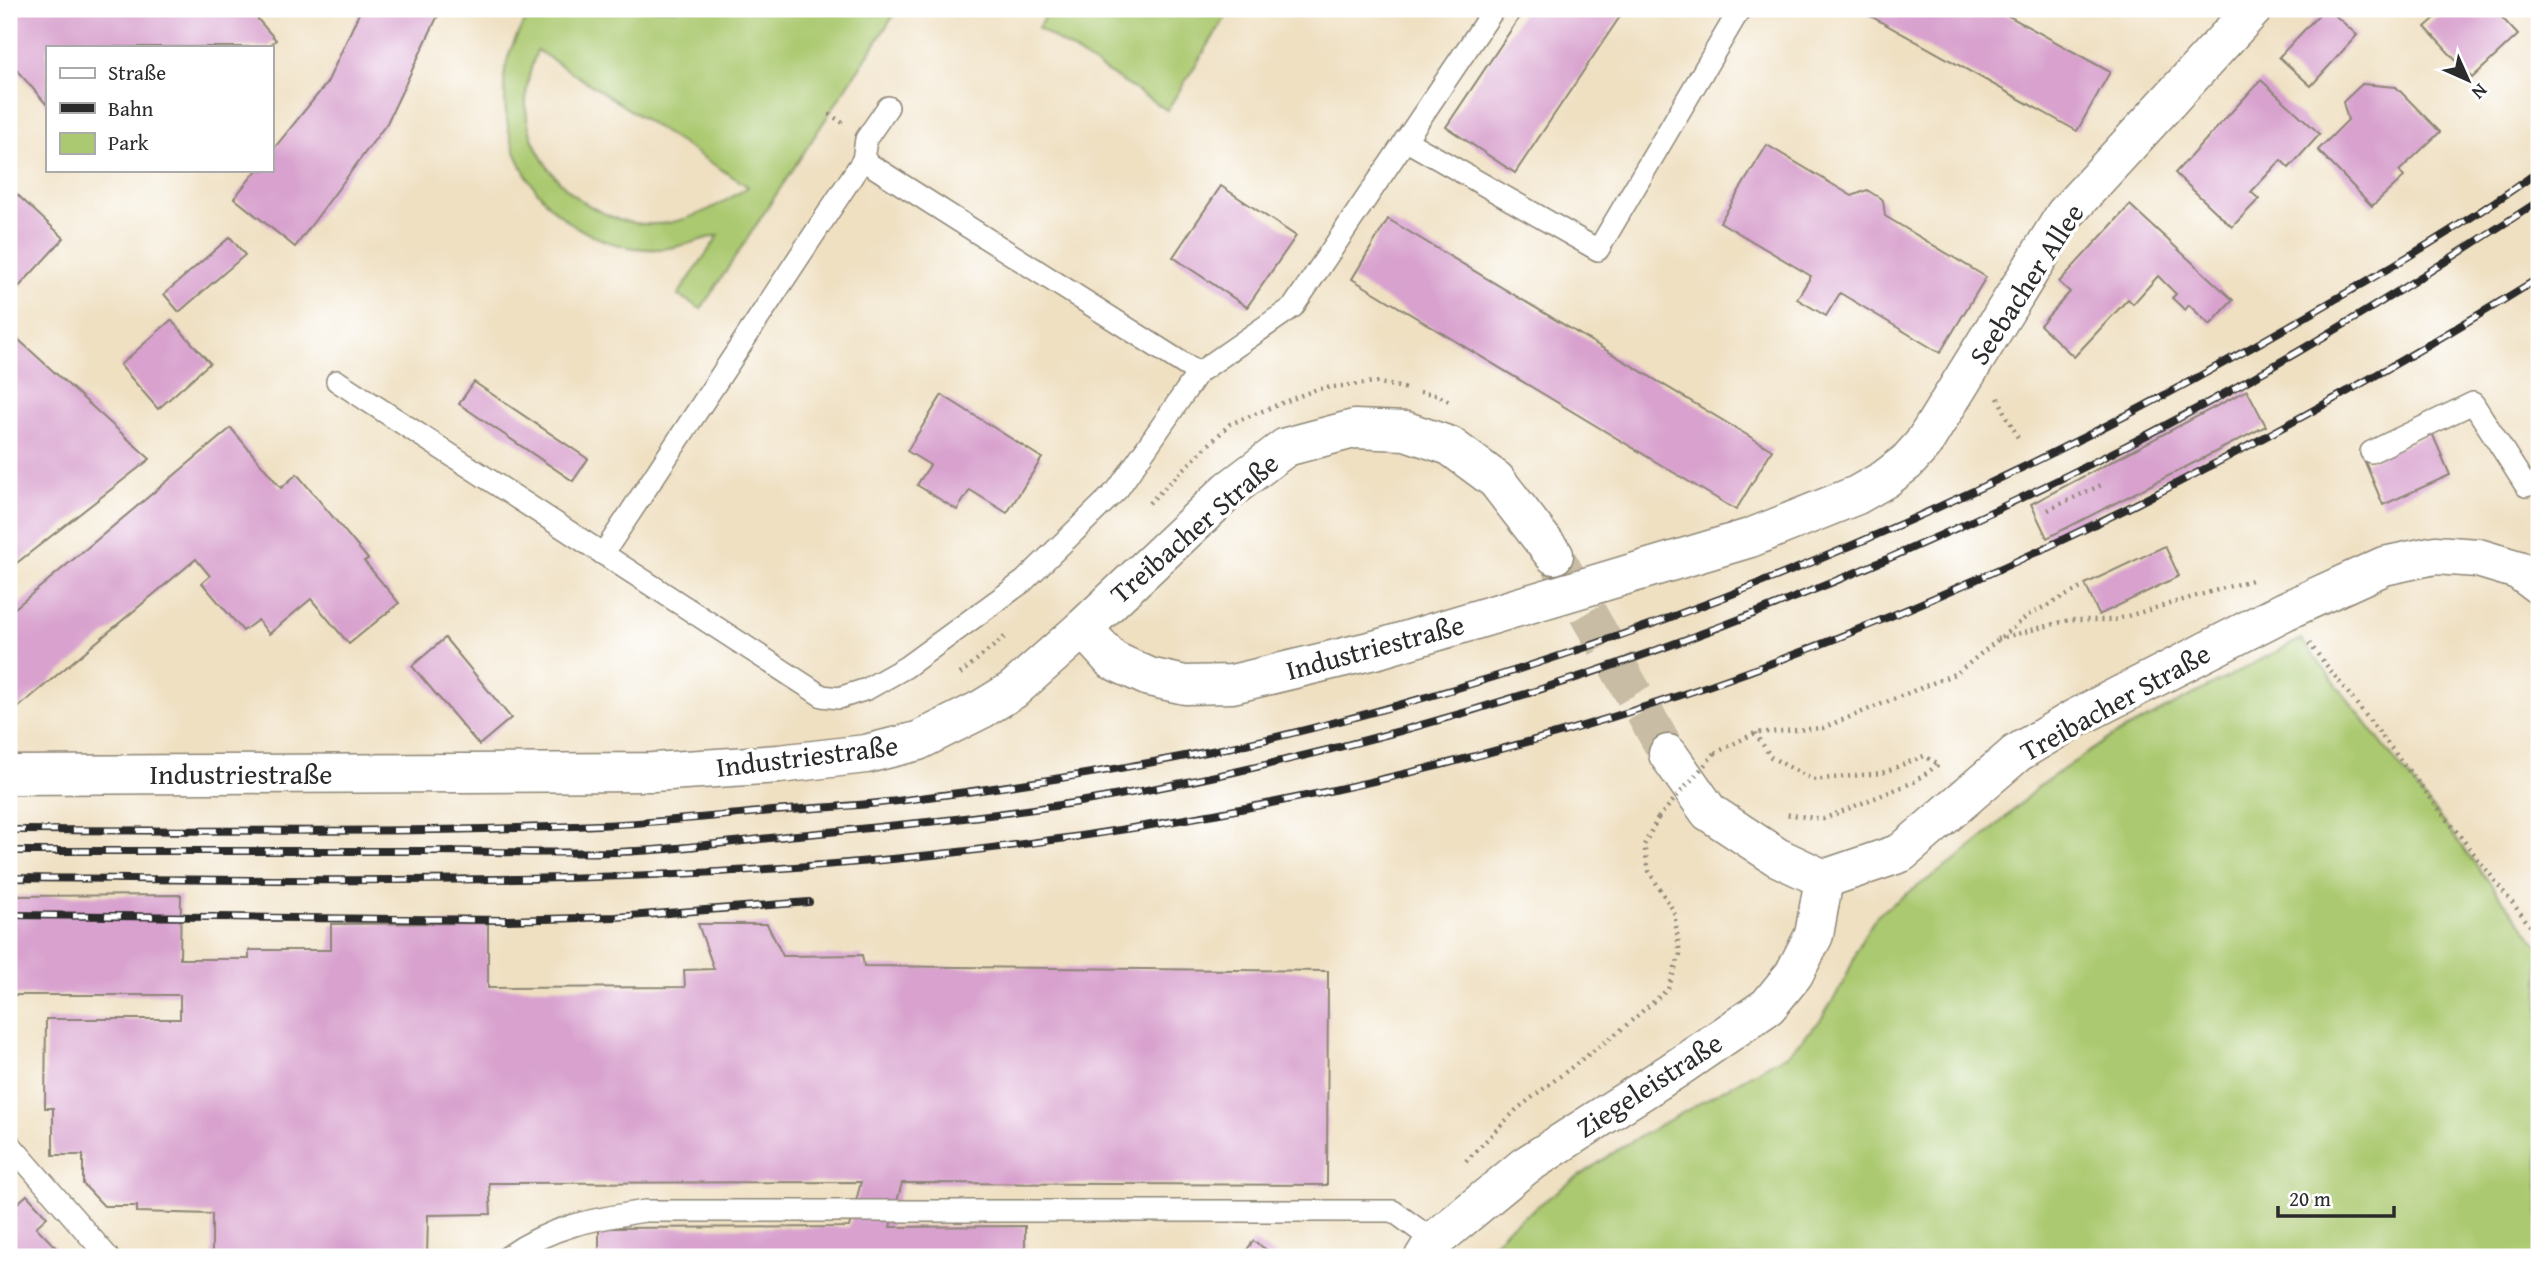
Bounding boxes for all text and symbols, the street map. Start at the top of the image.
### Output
legend [46,46,273,172]
north arrow [2432,46,2502,116]
text: Straße [108,57,166,88]
text: N [2465,78,2494,107]
text: Bahn [108,93,154,124]
text: Park [108,127,149,158]
street label: Seebacher Allee [1958,195,2093,373]
street label: Treibacher Straße [1100,443,1287,613]
street label: Industriestraße [1281,603,1469,690]
street label: Treibacher Straße [2012,632,2217,771]
street label: Industriestraße [714,724,900,787]
street label: Industriestraße [149,753,333,794]
street label: Ziegeleistraße [1568,1022,1730,1147]
scale bar [2278,1175,2394,1219]
text: 20 m [2289,1183,2331,1214]

